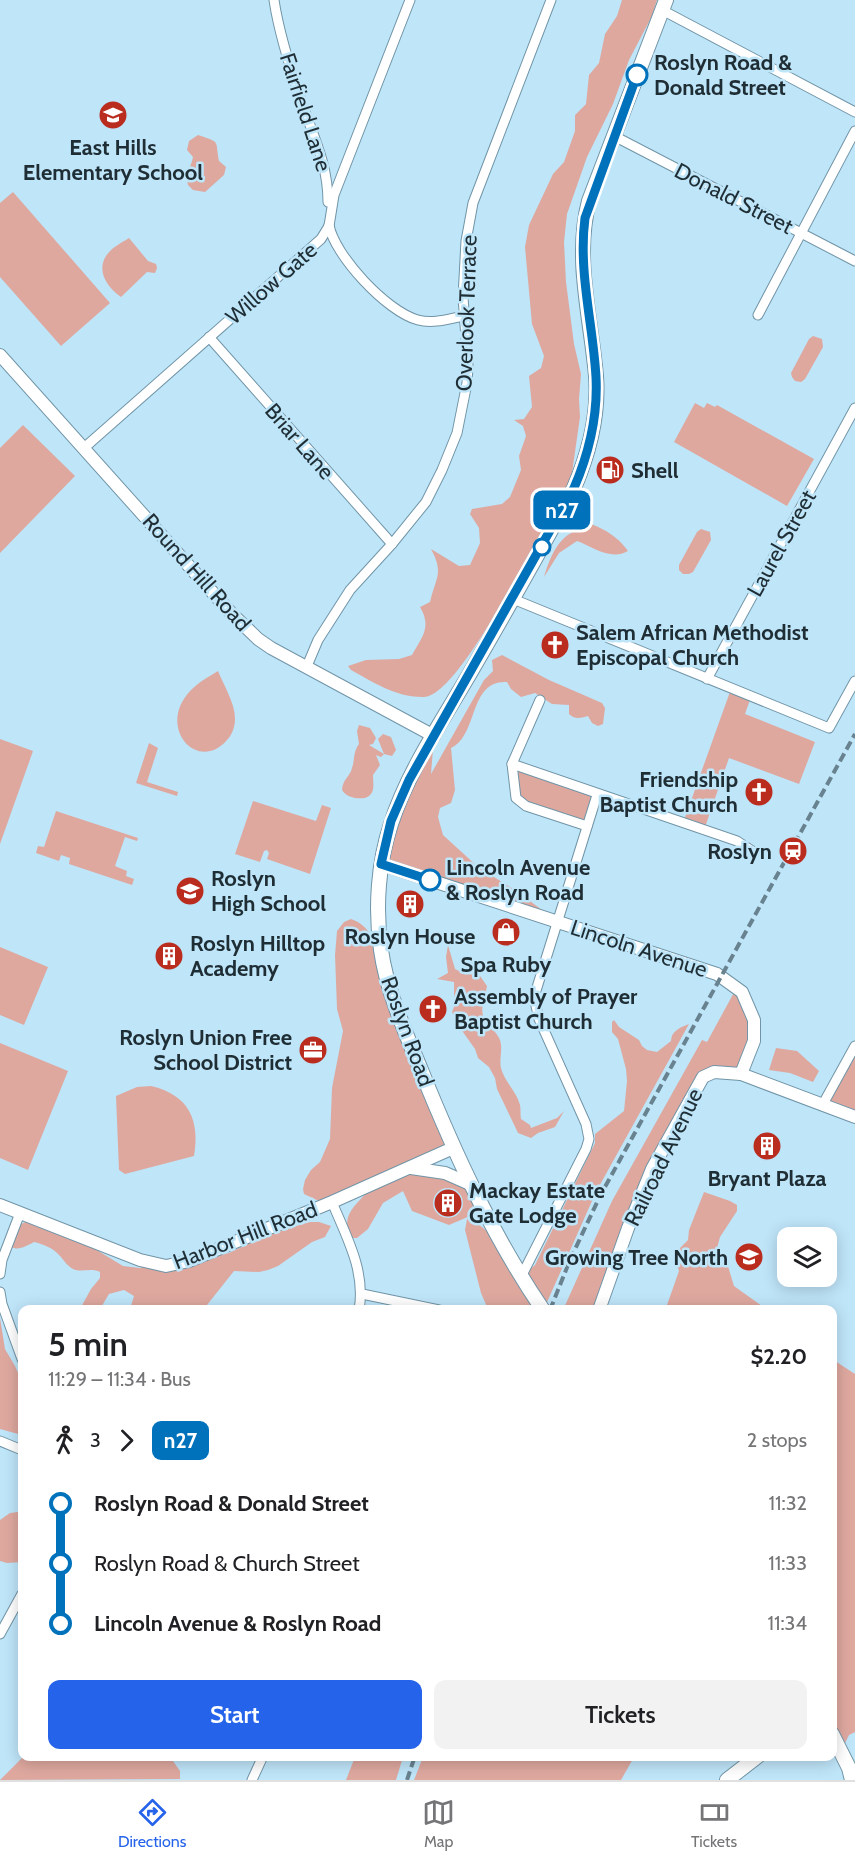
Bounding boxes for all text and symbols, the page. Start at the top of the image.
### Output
street label: Fairfield Lane [274,49,337,175]
place label: Roslyn Road & Donald Street [654,49,792,101]
marker: Roslyn Road & Donald Street [626,64,648,86]
school or university icon: East Hills Elementary School [97,99,129,131]
place label: East Hills Elementary School [23,134,203,186]
street label: Donald Street [670,157,798,240]
street label: Overlook Terrace [450,234,483,392]
street label: Willow Gate [220,236,323,330]
street label: Briar Lane [259,398,340,485]
fuel station icon: Shell [594,454,626,486]
place label: Shell [631,457,679,484]
street label: Laurel Street [741,485,822,601]
line badge: n27 [528,490,596,530]
text: n27 [545,498,579,523]
street label: Round Hill Road [137,508,257,637]
unlabelled marker [533,538,551,556]
place label: Salem African Methodist Episcopal Church [576,619,809,671]
church icon: Salem African Methodist Episcopal Church [539,629,571,661]
place label: Friendship Baptist Church [599,766,738,818]
church icon: Friendship Baptist Church [743,776,775,808]
station icon: Roslyn [777,835,809,867]
place label: Roslyn [707,838,772,865]
place label: Lincoln Avenue & Roslyn Road [446,854,590,906]
place label: Roslyn High School [211,865,326,917]
marker: Lincoln Avenue & Roslyn Road [419,869,441,891]
school or university icon: Roslyn High School [174,875,206,907]
building icon: Roslyn House [394,888,426,920]
street label: Lincoln Avenue [567,914,711,983]
shop icon: Spa Ruby [490,916,522,948]
place label: Roslyn House [345,923,475,950]
place label: Roslyn Hilltop Academy [190,930,325,982]
building icon: Roslyn Hilltop Academy [153,940,185,972]
place label: Spa Ruby [461,951,552,978]
street label: Roslyn Road [375,972,440,1090]
place label: Assembly of Prayer Baptist Church [454,983,638,1035]
church icon: Assembly of Prayer Baptist Church [417,993,449,1025]
place label: Roslyn Union Free School District [119,1024,292,1076]
office icon: Roslyn Union Free School District [297,1034,329,1066]
street label: Railroad Avenue [618,1084,708,1230]
building icon: Bryant Plaza [751,1130,783,1162]
place label: Bryant Plaza [707,1165,827,1192]
place label: Mackay Estate Gate Lodge [469,1177,605,1229]
building icon: Mackay Estate Gate Lodge [432,1187,464,1219]
street label: Harbor Hill Road [169,1196,321,1275]
map controls [777,1227,837,1287]
button: layers [777,1227,837,1287]
school or university icon: Growing Tree North [733,1241,765,1273]
place label: Growing Tree North [545,1244,728,1271]
text: 5 min [48,1324,128,1364]
text: $2.20 [751,1343,807,1370]
text: 11:29 – 11:34 · Bus [48,1367,191,1391]
icon: walk [48,1424,81,1457]
icon: forward [110,1424,143,1457]
text: 3 [90,1428,101,1452]
text: n27 [164,1428,197,1453]
text: 2 stops [747,1428,807,1452]
text: Roslyn Road & Donald Street [94,1490,369,1517]
text: 11:32 [769,1491,807,1515]
text: Roslyn Road & Church Street [94,1550,360,1577]
text: 11:33 [768,1551,807,1575]
text: Lincoln Avenue & Roslyn Road [94,1610,381,1637]
text: 11:34 [767,1611,807,1635]
button: Start [48,1680,422,1749]
button: Tickets [434,1680,807,1749]
tab: Directions [118,1796,186,1851]
tab: Map [422,1796,455,1851]
tab: Tickets [691,1796,737,1851]

